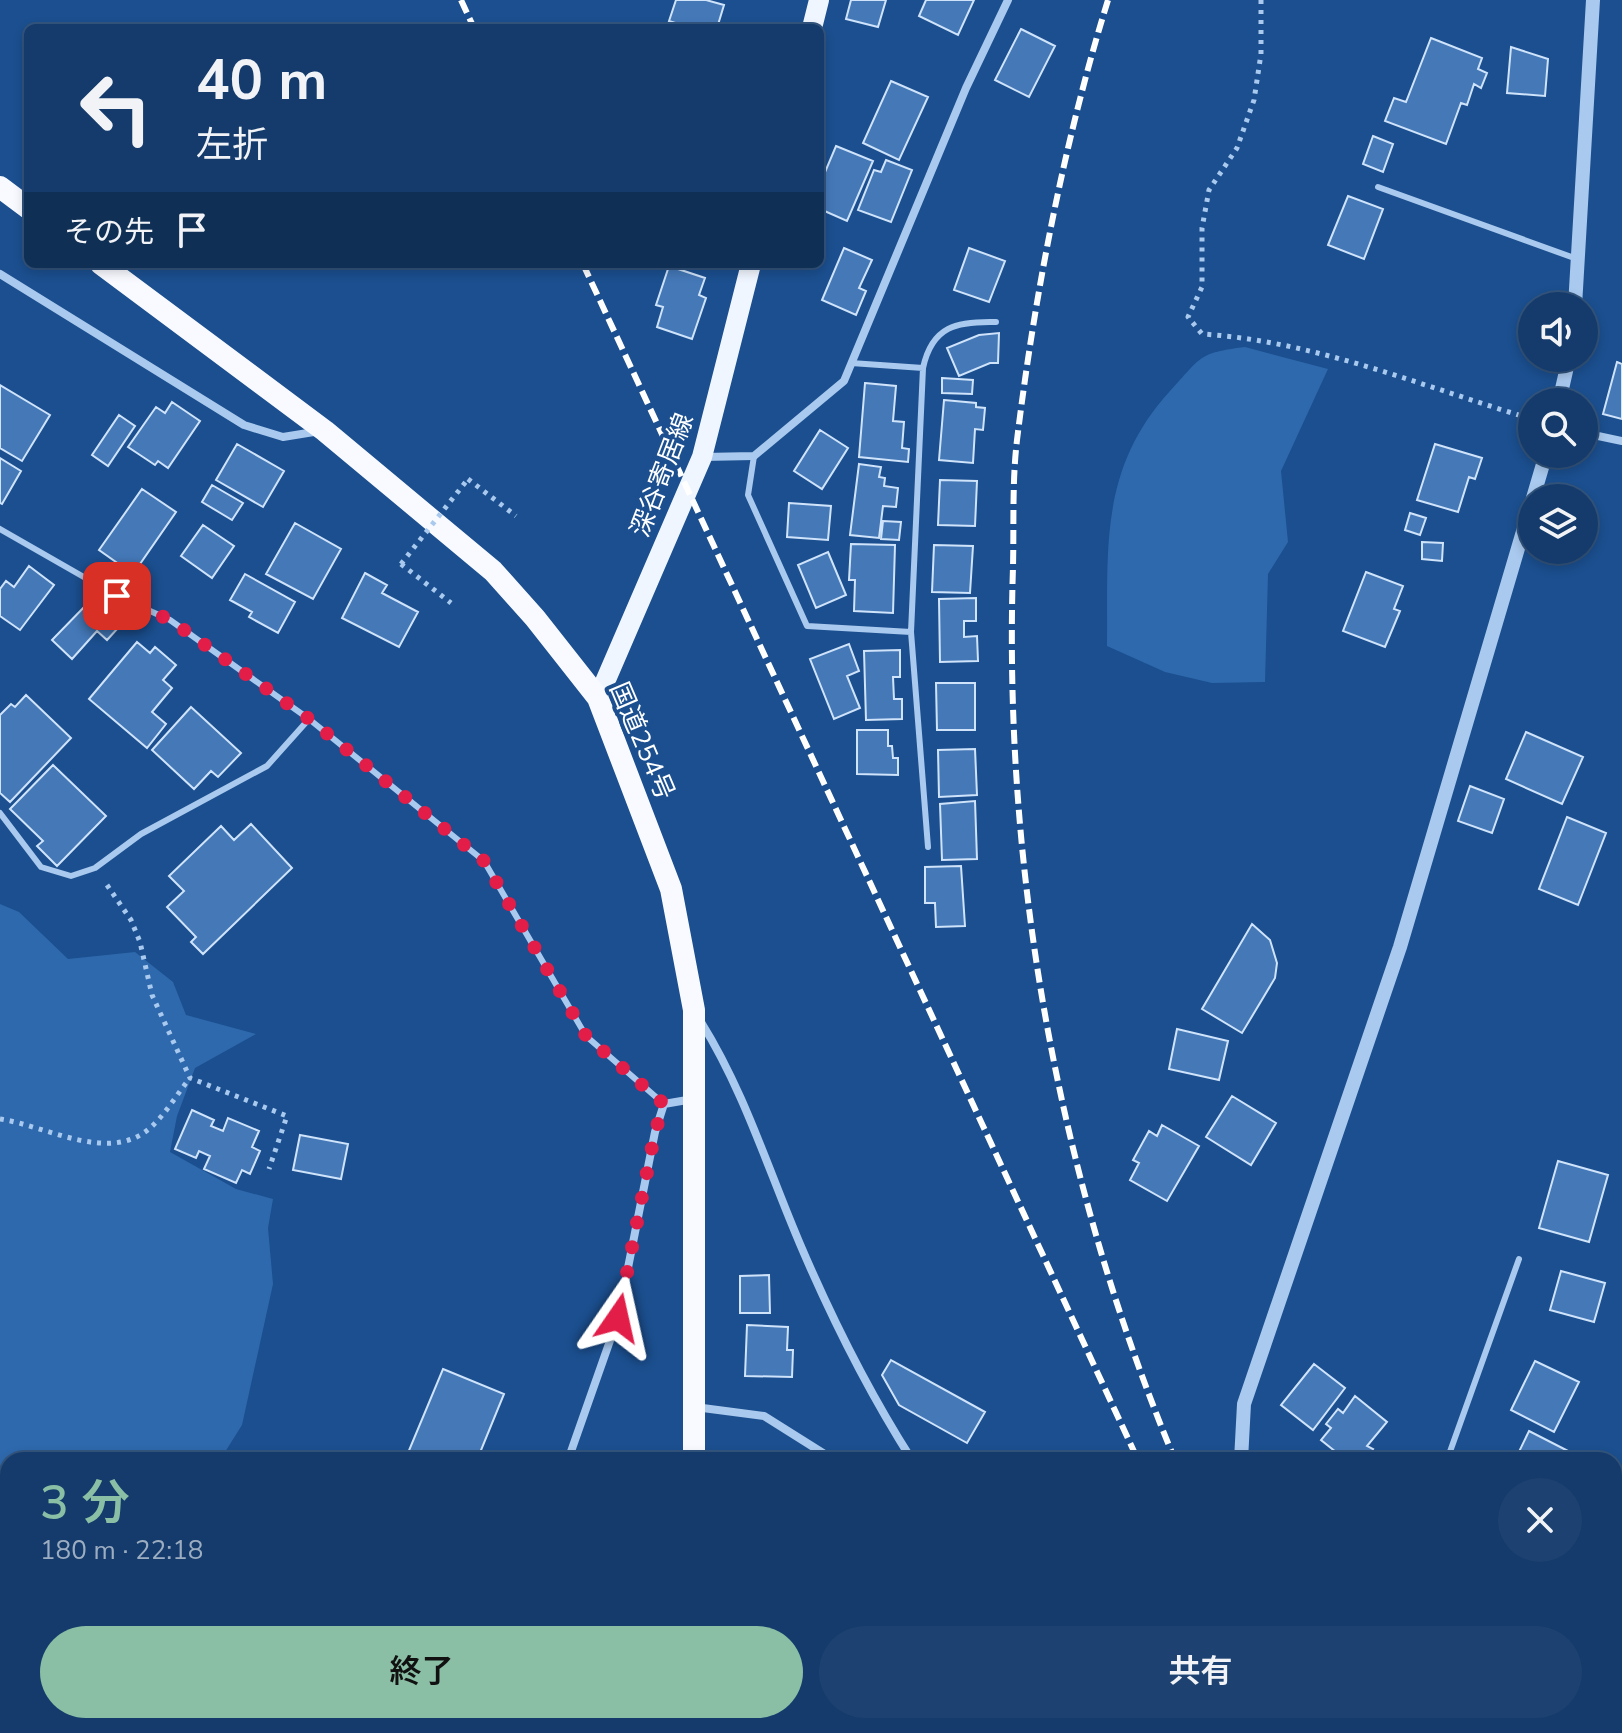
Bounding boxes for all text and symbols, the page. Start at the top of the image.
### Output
text: 40 m [196,42,327,119]
icon: left [64,56,168,160]
text: 左折 [196,121,268,170]
icon: arrive [170,208,214,252]
text: その先 [64,212,154,253]
map controls [1518,292,1598,564]
button: sound [1518,292,1598,372]
button: search [1518,388,1598,468]
street label: 深谷寄居線 [622,408,702,542]
button: layers [1518,484,1598,564]
pin [83,562,151,630]
icon: arrive [95,574,139,618]
street label: 国道254号 [602,677,682,805]
position arrow [576,1276,660,1360]
text: 3 分 [40,1470,129,1536]
button: close [1498,1478,1582,1562]
text: 180 m · 22:18 [40,1533,203,1568]
button: 終了 [40,1626,803,1718]
button: 共有 [819,1626,1582,1718]

